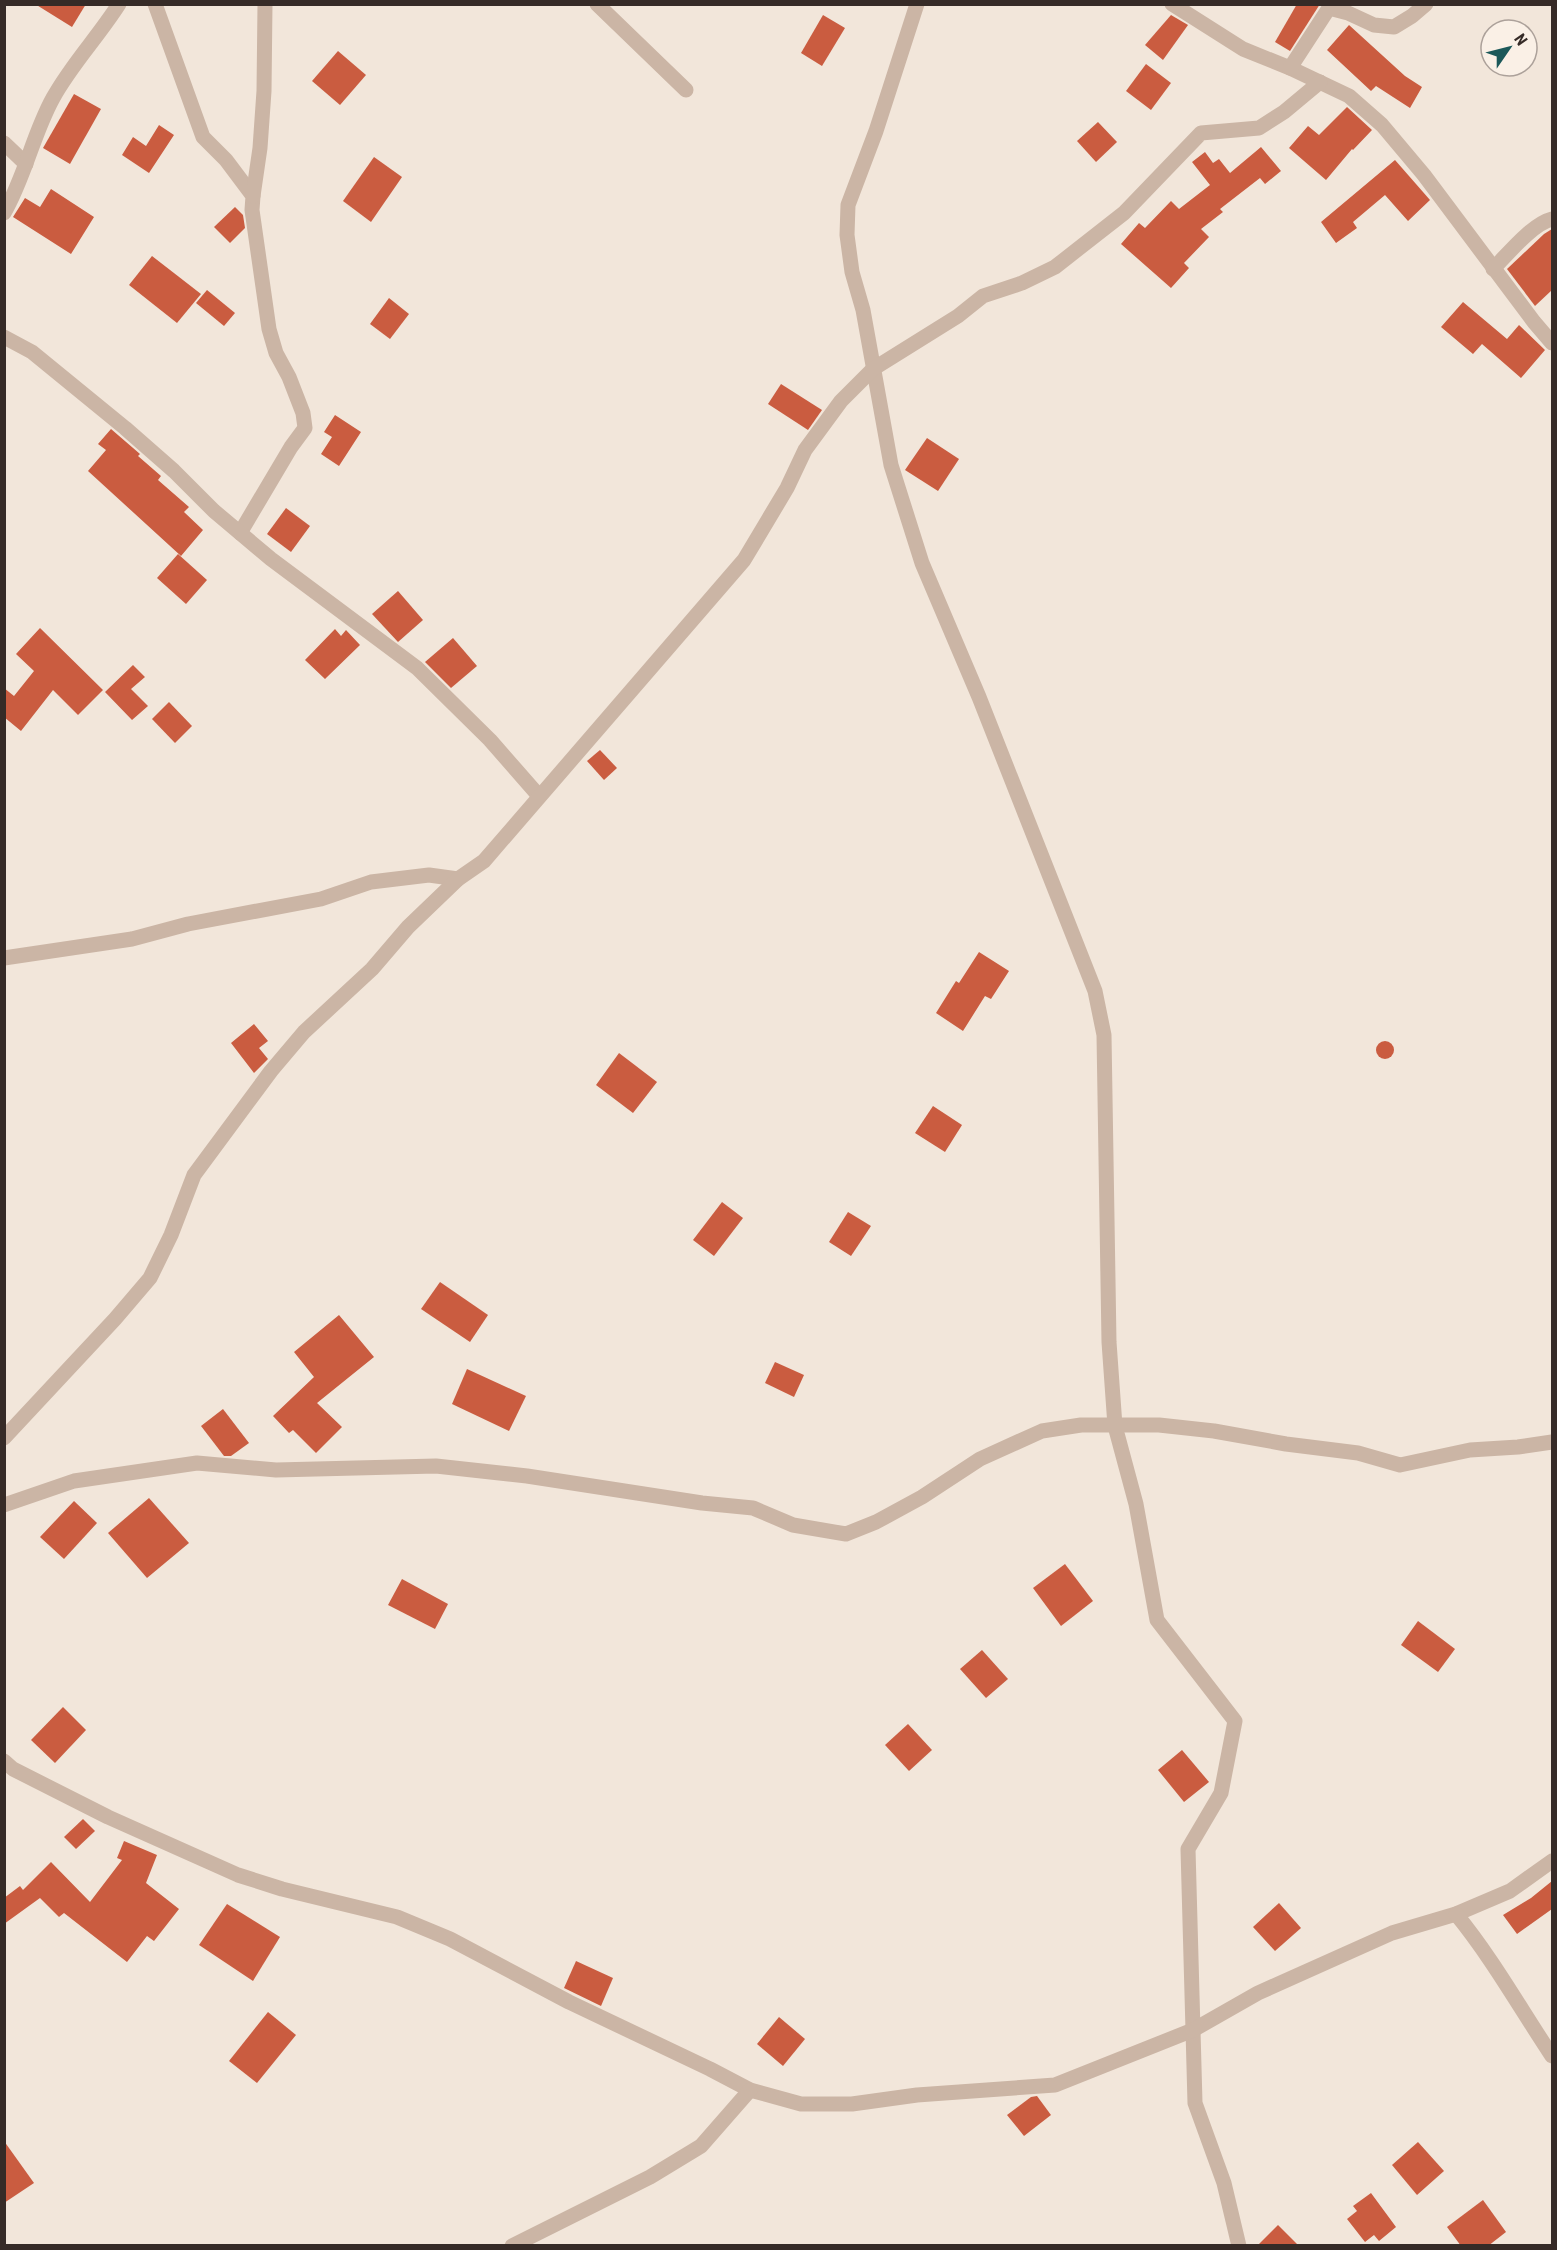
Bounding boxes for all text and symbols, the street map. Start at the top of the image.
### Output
north arrow [1479,18,1539,78]
text: N [1510,30,1531,49]

